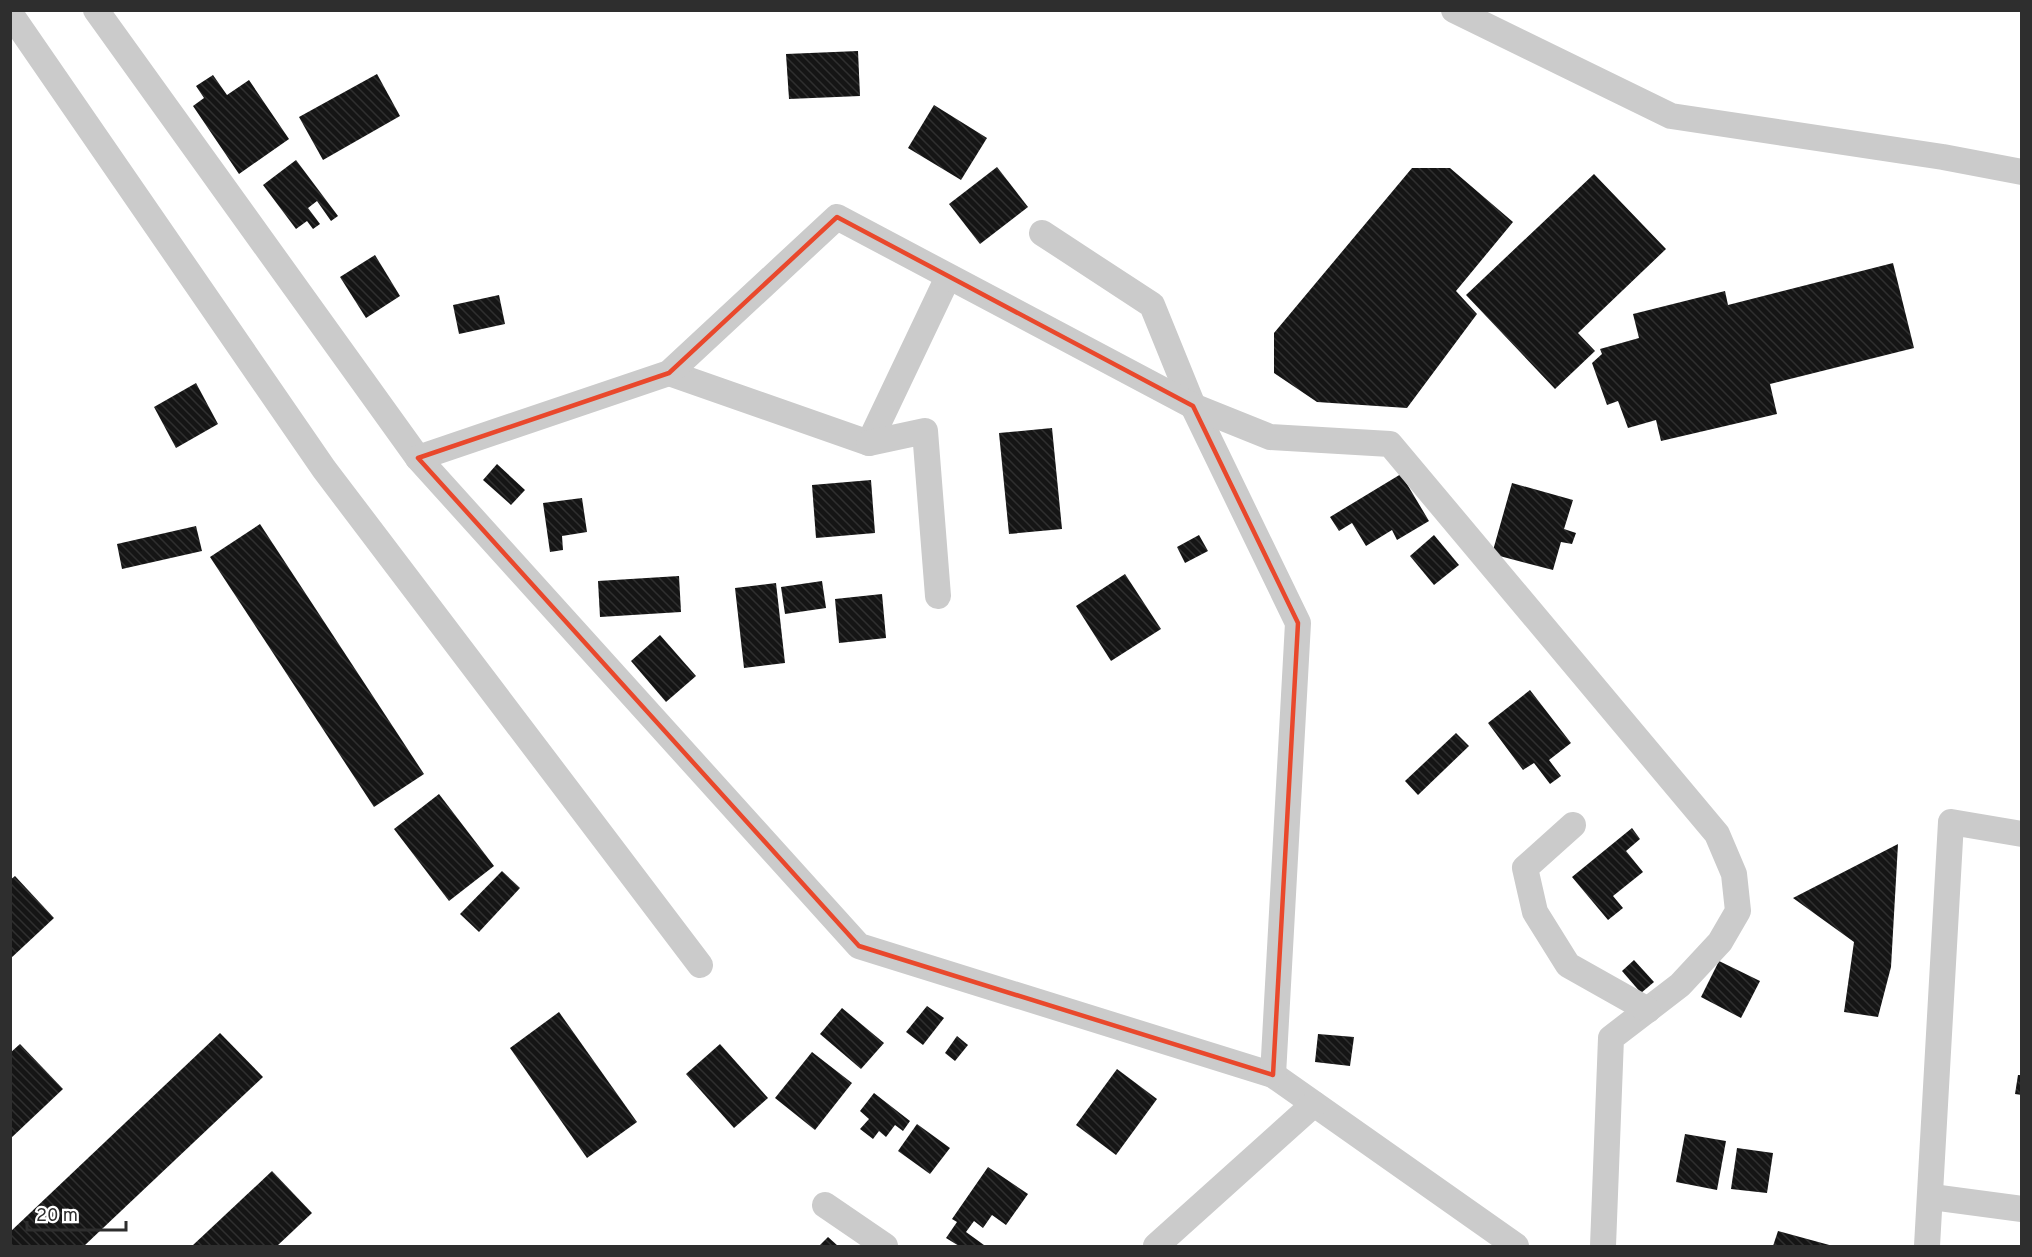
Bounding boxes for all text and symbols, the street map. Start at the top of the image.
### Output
scale bar [27,1194,126,1232]
text: 20 m [36,1205,78,1228]

